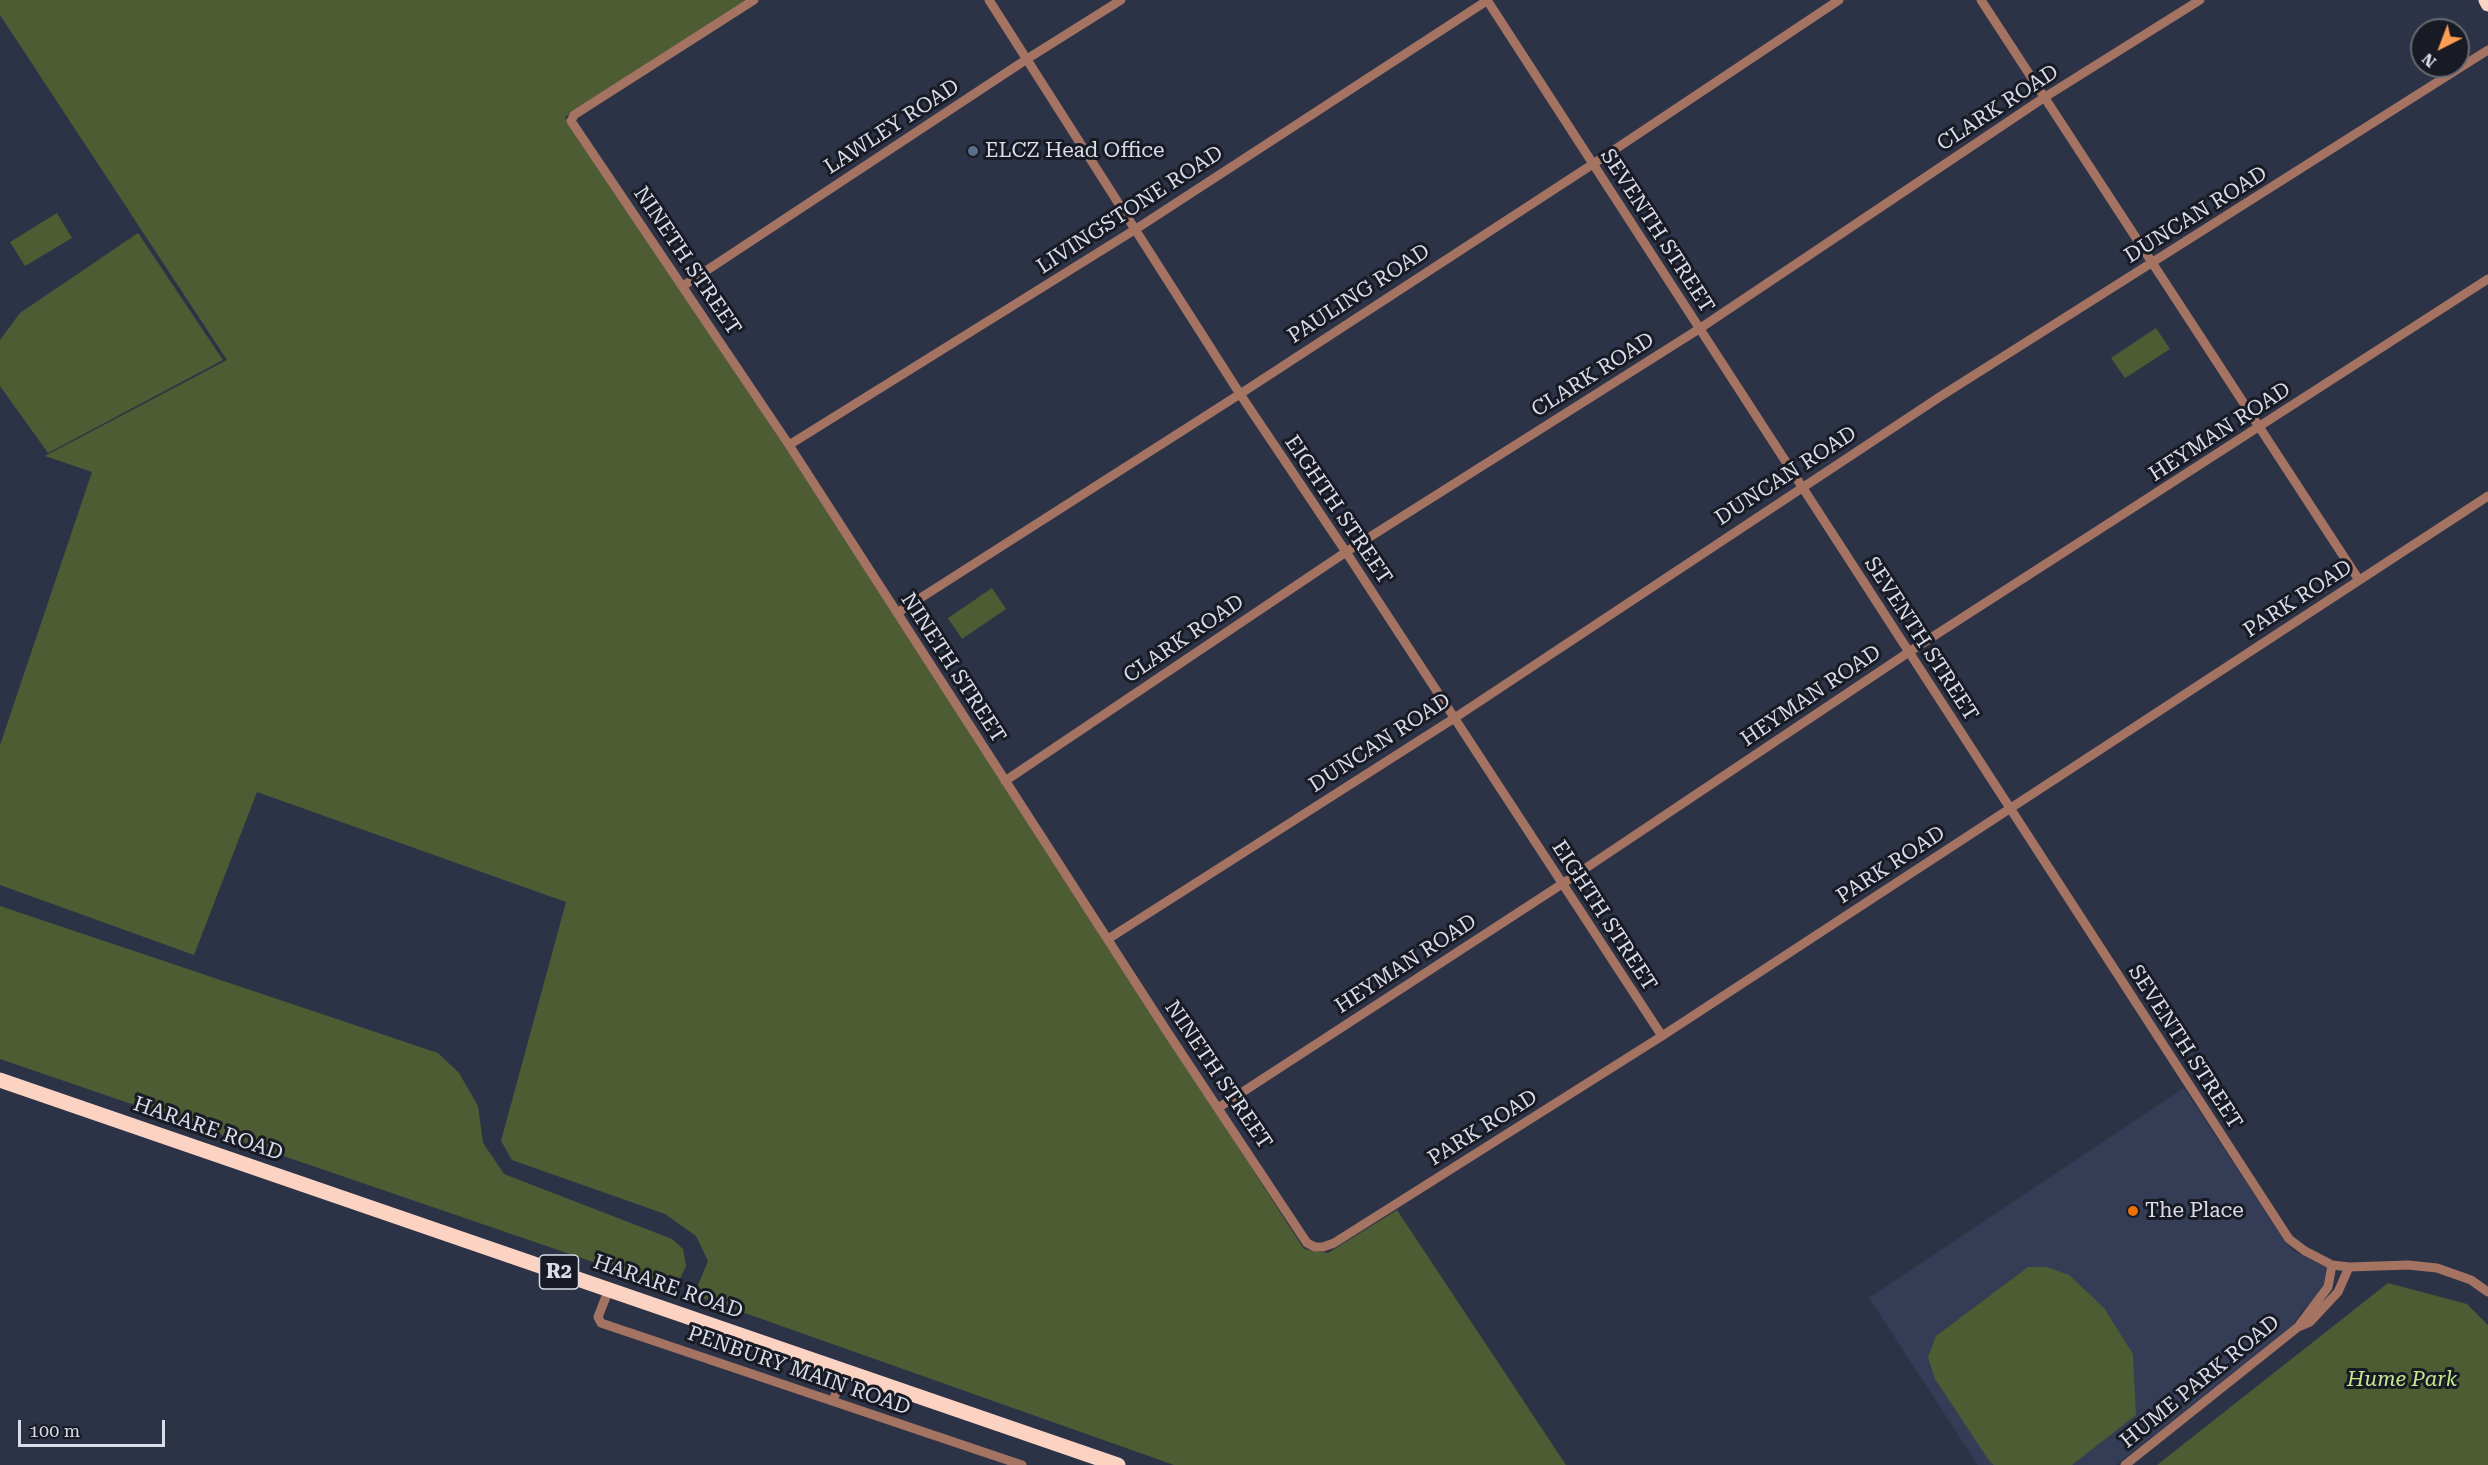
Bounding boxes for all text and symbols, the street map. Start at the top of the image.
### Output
north arrow [2410,18,2470,78]
text: N [2418,49,2440,71]
street label: CLARK ROAD [1933,59,2063,157]
street label: LAWLEY ROAD [820,74,964,180]
place label: ELCZ Head Office [985,138,1165,164]
street label: LIVINGSTONE ROAD [1032,140,1228,280]
marker: ELCZ Head Office [966,144,980,158]
street label: SEVENTH STREET [1595,144,1719,318]
street label: DUNCAN ROAD [2120,161,2272,269]
street label: NINETH STREET [628,182,746,340]
street label: PAULING ROAD [1283,239,1435,349]
street label: CLARK ROAD [1527,327,1659,423]
street label: HEYMAN ROAD [2145,377,2295,487]
street label: DUNCAN ROAD [1711,421,1861,531]
street label: EIGHTH STREET [1279,431,1397,589]
street label: SEVENTH STREET [1859,552,1983,726]
street label: PARK ROAD [2239,555,2357,643]
street label: NINETH STREET [895,588,1011,748]
street label: CLARK ROAD [1119,589,1249,689]
street label: HEYMAN ROAD [1736,640,1886,752]
street label: DUNCAN ROAD [1305,688,1455,798]
street label: PARK ROAD [1832,821,1950,909]
street label: EIGHTH STREET [1546,836,1662,996]
street label: HEYMAN ROAD [1331,909,1481,1019]
street label: SEVENTH STREET [2123,960,2247,1134]
street label: NINETH STREET [1159,996,1277,1154]
street label: PARK ROAD [1424,1084,1542,1172]
street label: HARARE ROAD [130,1092,286,1166]
place label: The Place [2145,1198,2244,1224]
marker: The Place [2126,1204,2140,1218]
street label: HARARE ROAD [590,1250,746,1324]
road number: R2 [540,1255,578,1289]
street label: HUME PARK ROAD [2115,1310,2285,1454]
street label: PENBURY MAIN ROAD [684,1321,914,1421]
park label: Hume Park [2347,1367,2457,1393]
scale bar [21,1408,168,1446]
text: 100 m [29,1420,80,1441]

